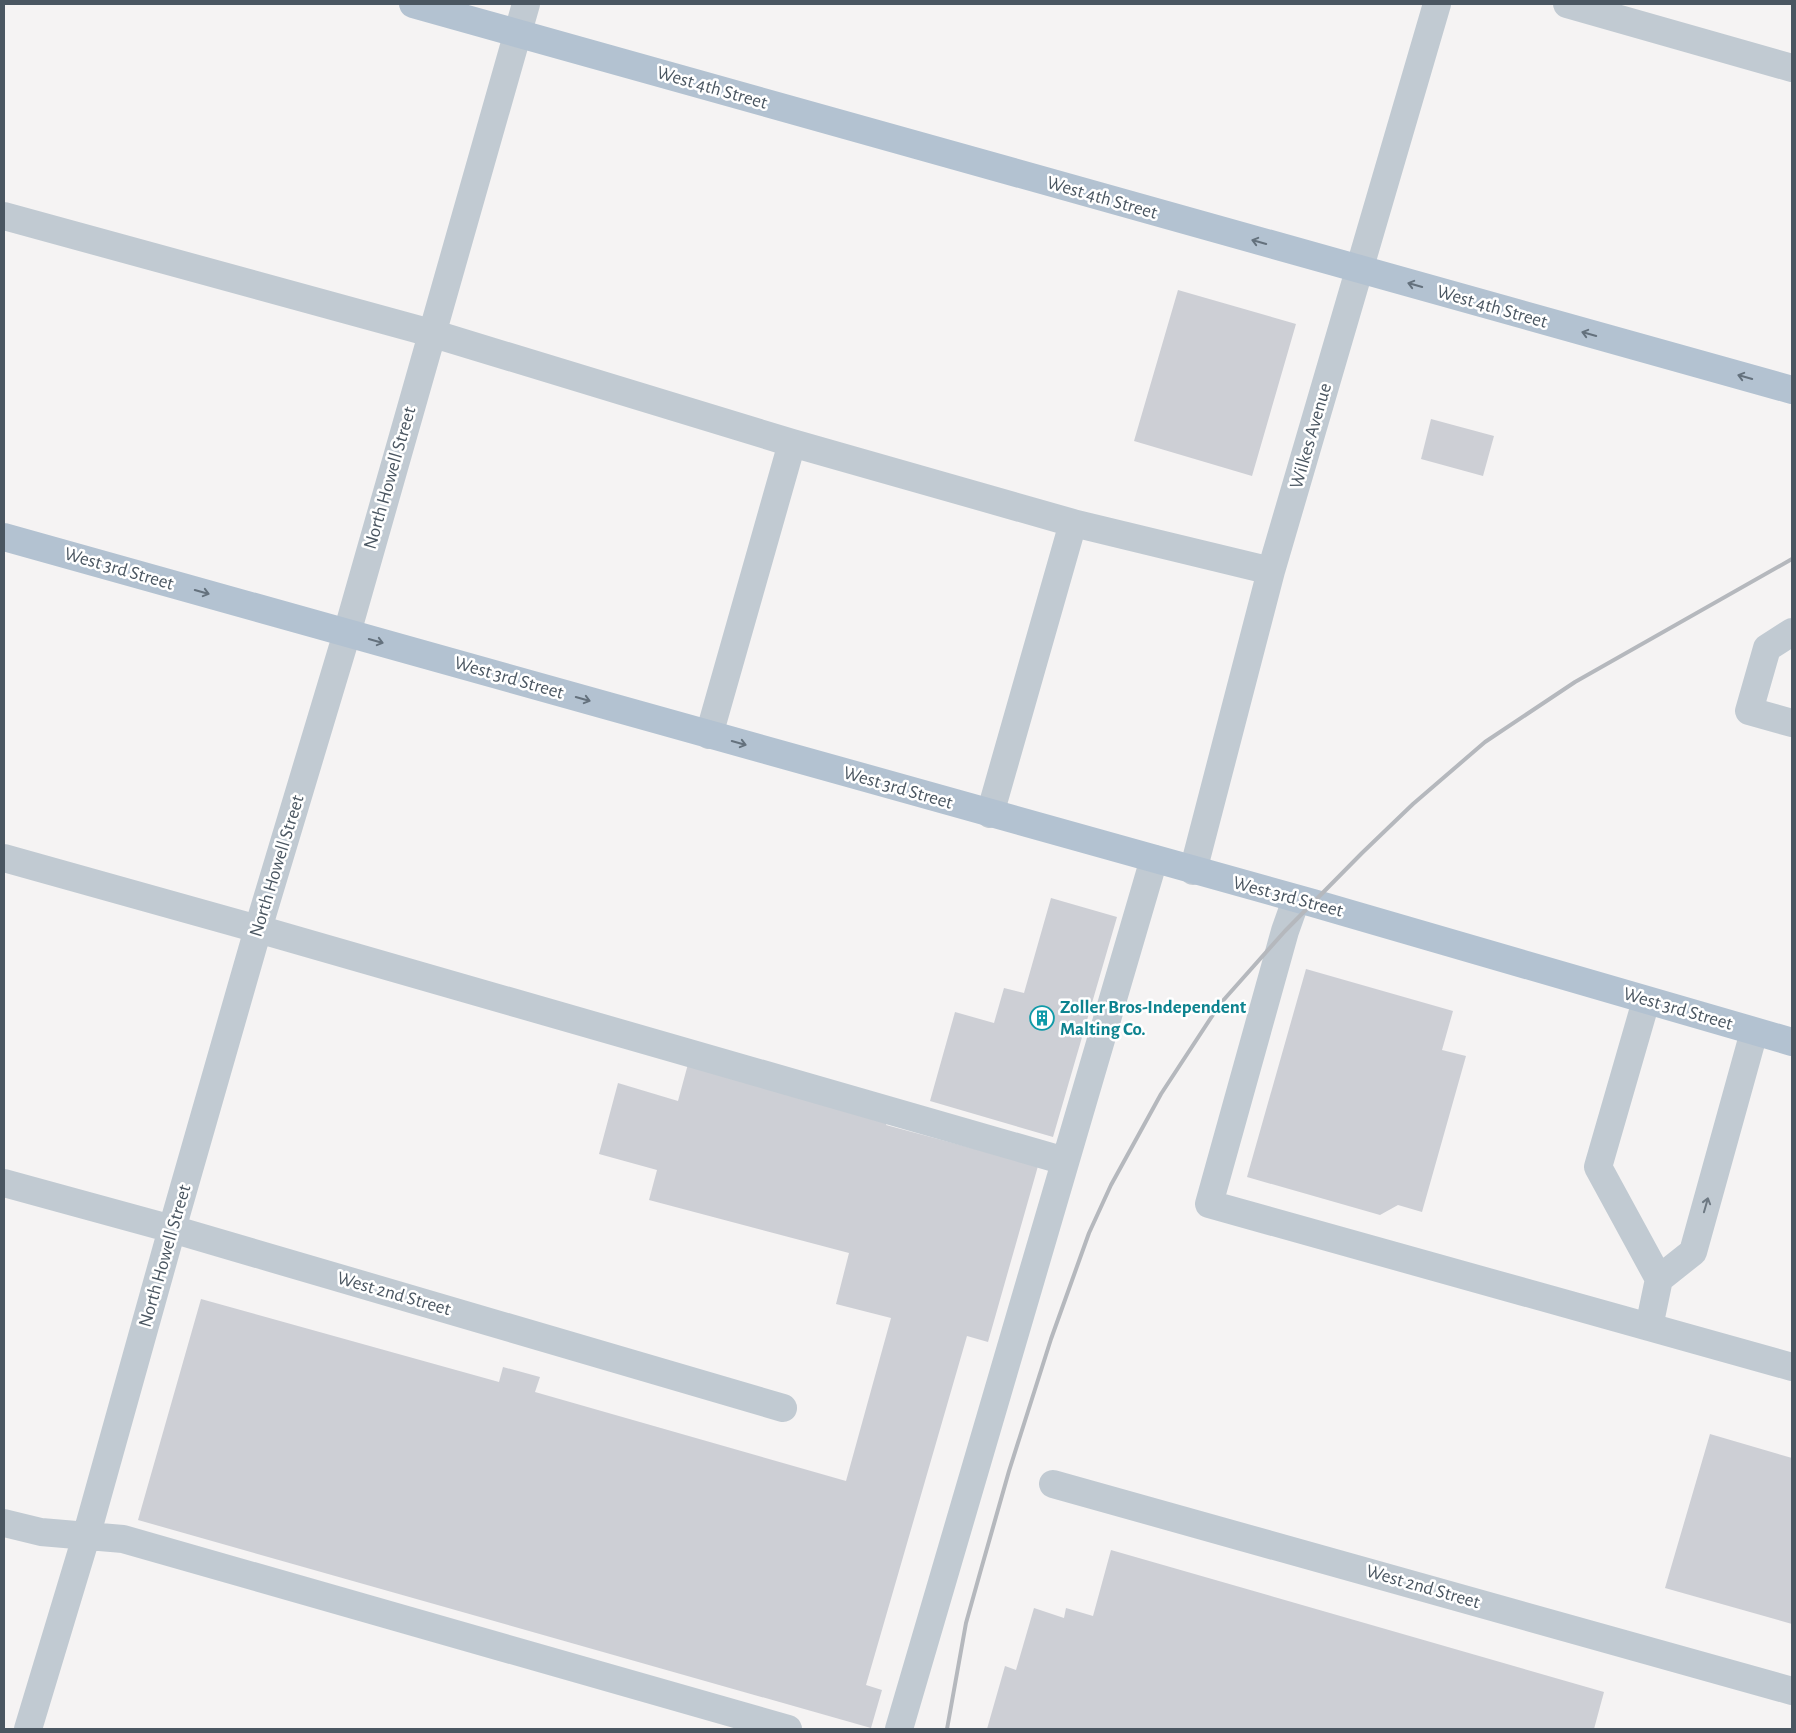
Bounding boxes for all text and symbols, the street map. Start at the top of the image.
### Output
street label: West 4th Street [655,63,769,113]
street label: West 4th Street [1045,173,1159,223]
one-way arrow [1251,236,1267,246]
one-way arrow [1408,280,1424,290]
street label: West 4th Street [1435,282,1549,332]
one-way arrow [1581,328,1597,338]
one-way arrow [1738,372,1754,382]
street label: Wilkes Avenue [1287,381,1335,491]
street label: North Howell Street [361,405,419,551]
street label: West 3rd Street [62,544,176,594]
one-way arrow [194,588,210,598]
one-way arrow [367,636,383,646]
street label: West 3rd Street [452,653,566,703]
one-way arrow [574,695,590,705]
one-way arrow [731,739,747,749]
street label: West 3rd Street [841,763,955,813]
street label: North Howell Street [246,793,308,939]
street label: West 3rd Street [1231,873,1345,921]
street label: West 3rd Street [1621,984,1735,1034]
place label: Zoller Bros-Independent Malting Co. [1060,998,1247,1039]
building icon: Zoller Bros-Independent Malting Co. [1029,1005,1055,1031]
street label: North Howell Street [136,1183,194,1329]
one-way arrow [1701,1198,1711,1214]
street label: West 2nd Street [335,1269,453,1319]
street label: West 2nd Street [1364,1562,1482,1612]

